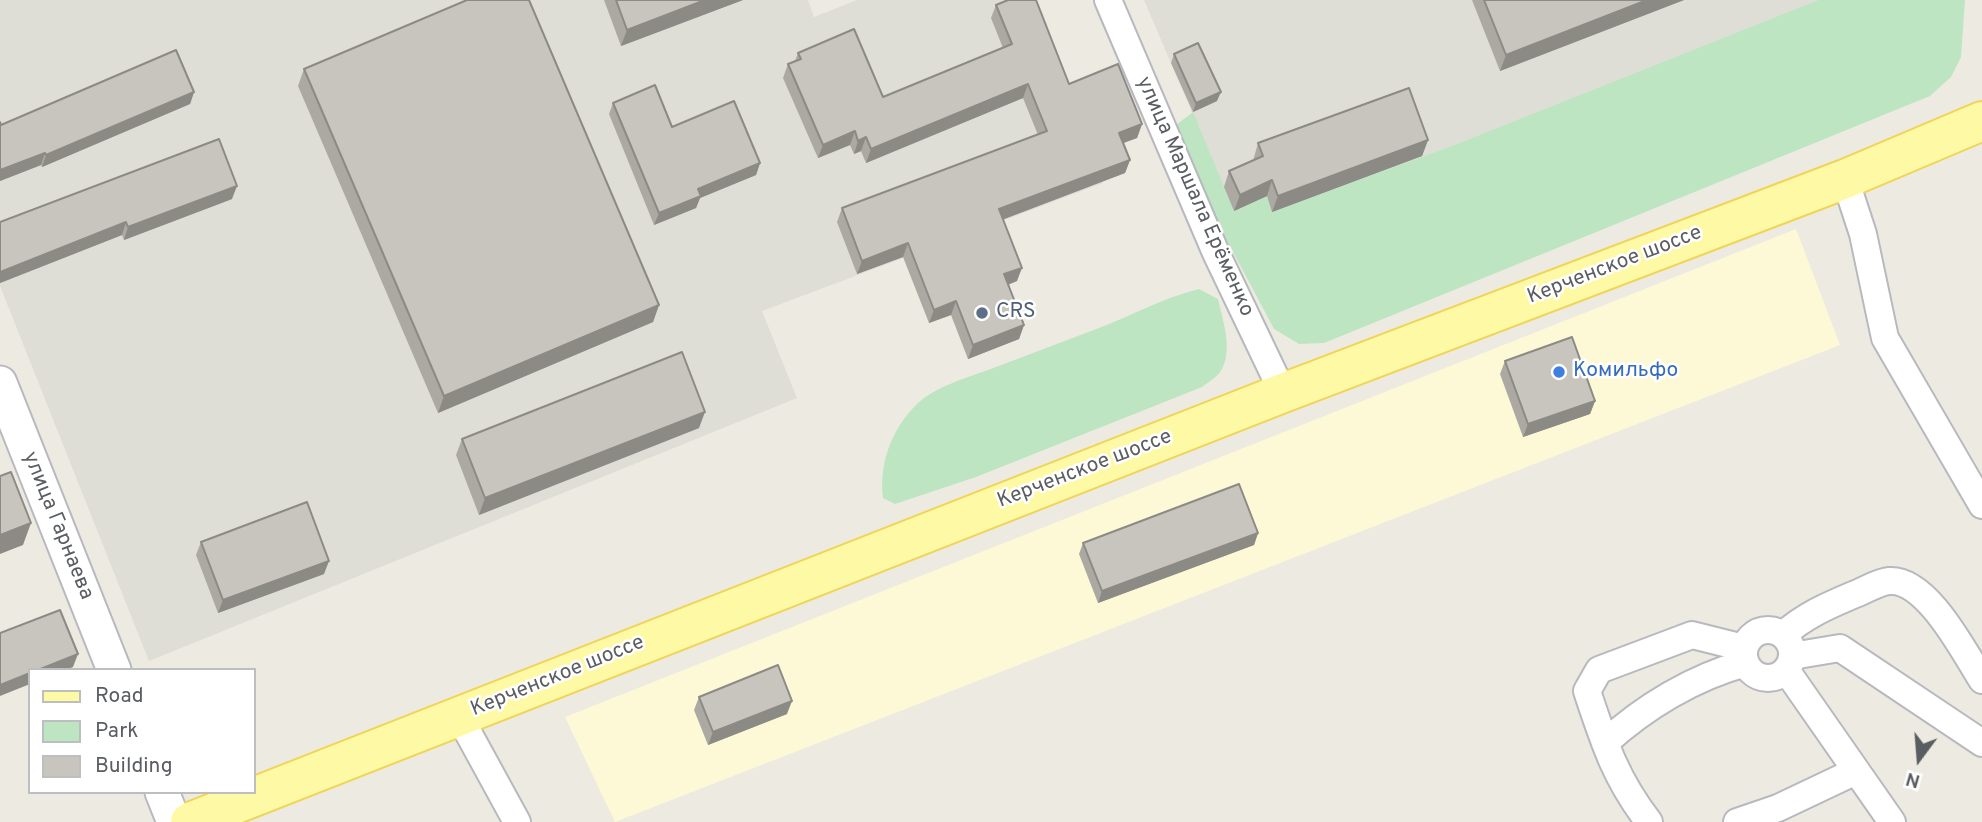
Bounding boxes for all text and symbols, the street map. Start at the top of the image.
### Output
street label: улица Маршала Ерёменко [1130,73,1258,321]
street label: Керченское шоссе [1524,221,1706,311]
place label: CRS [996,300,1036,326]
marker: CRS [974,305,990,321]
place label: Комильфо [1573,359,1678,385]
marker: Комильфо [1551,364,1567,380]
street label: Керченское шоссе [994,425,1176,515]
street label: улица Гарнаева [16,448,98,604]
street label: Керченское шоссе [468,631,648,723]
legend [28,668,256,794]
text: Road [95,683,144,710]
text: Park [95,718,138,745]
north arrow [1884,724,1954,794]
text: Building [95,753,173,780]
text: N [1903,766,1923,793]

